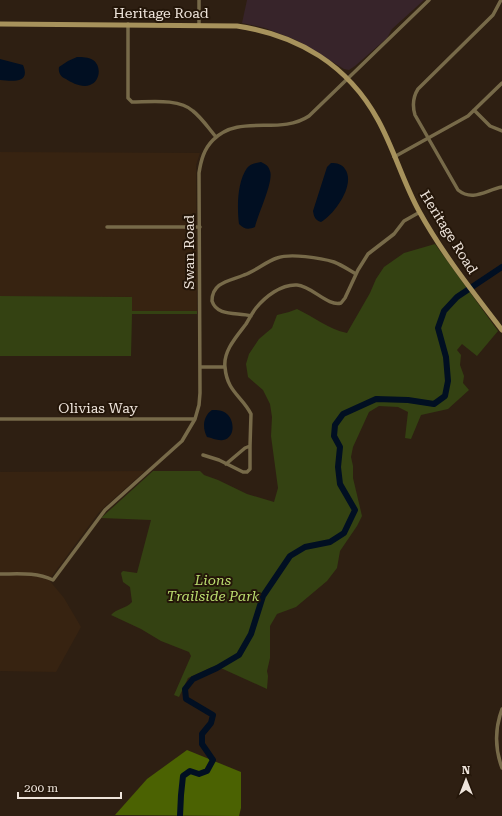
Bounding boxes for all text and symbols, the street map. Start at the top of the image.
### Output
street label: Heritage Road [113,5,209,21]
street label: Heritage Road [417,187,481,277]
street label: Swan Road [181,215,197,289]
street label: Olivias Way [58,400,138,416]
park label: Lions Trailside Park [167,572,260,604]
north arrow [446,760,486,800]
text: N [462,764,471,777]
scale bar [18,774,121,800]
text: 200 m [24,781,58,795]

